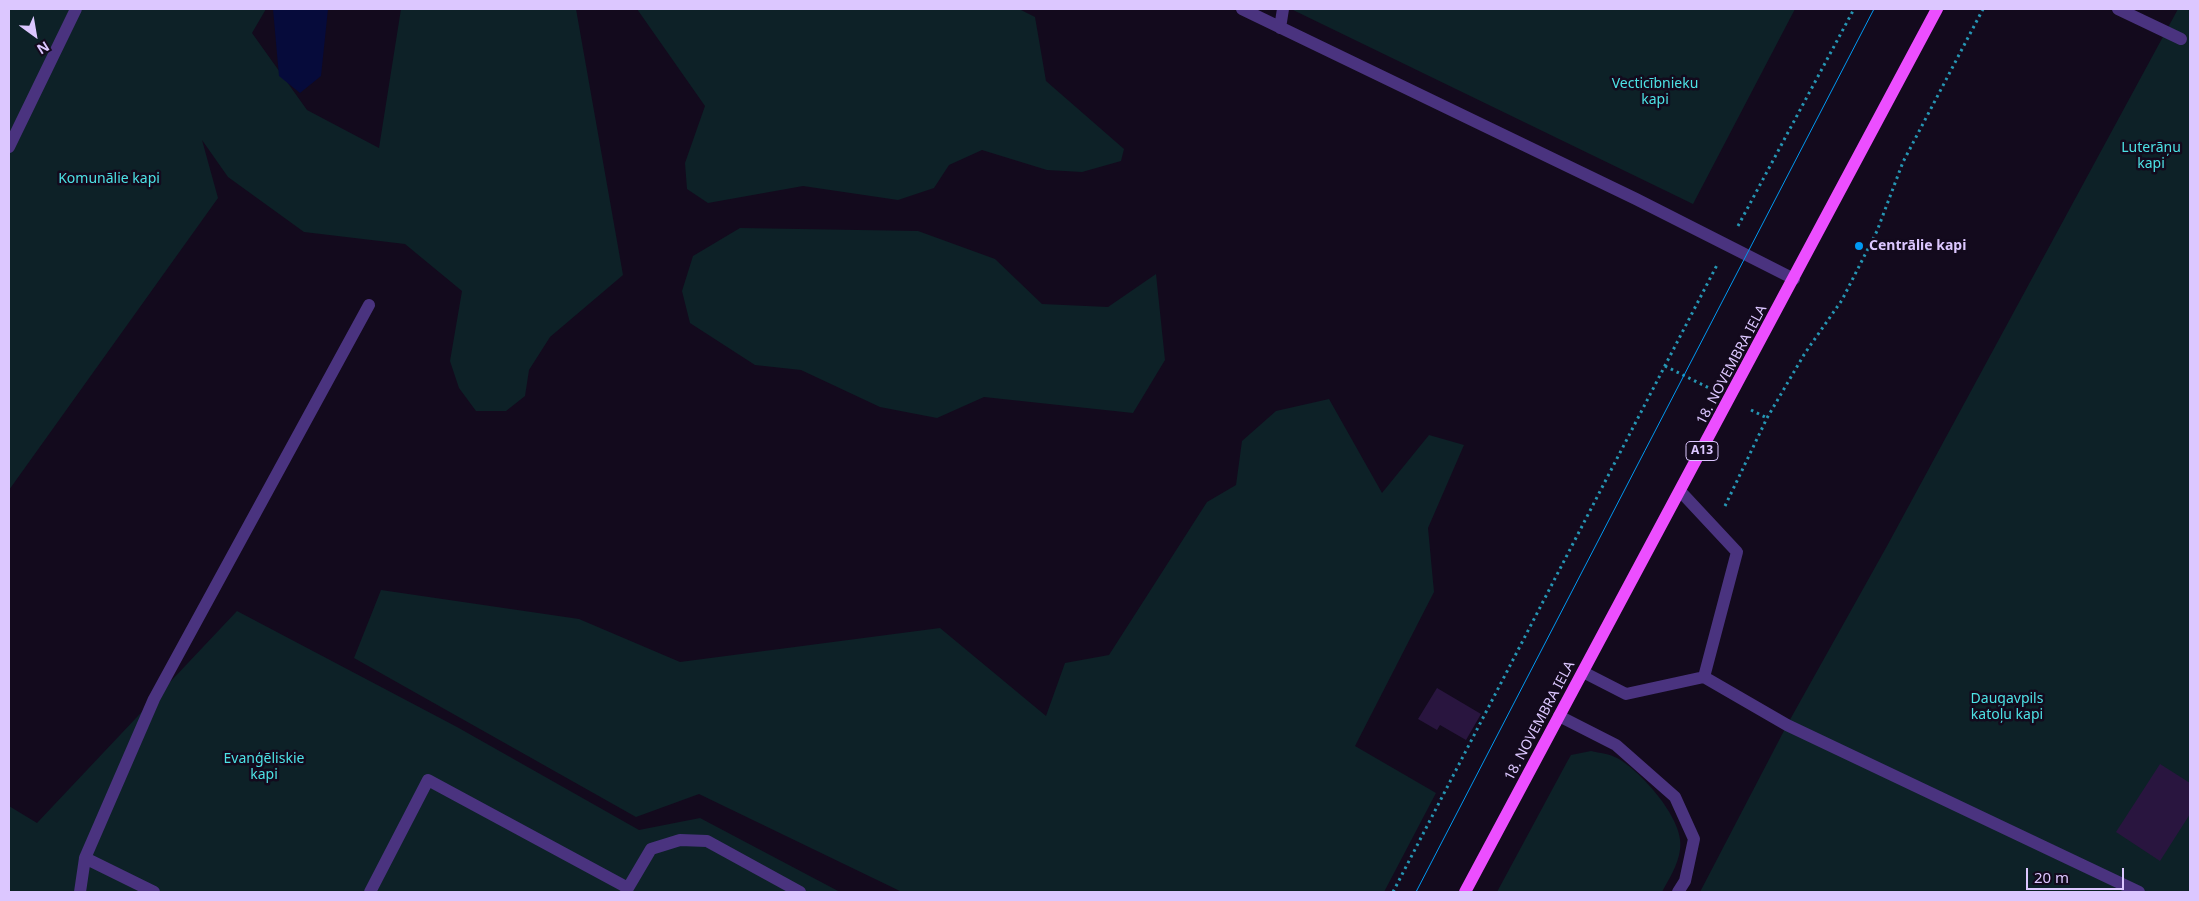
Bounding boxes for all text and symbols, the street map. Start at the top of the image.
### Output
north arrow [10,10,60,60]
text: N [33,37,53,59]
park label: Vecticībnieku kapi [1612,76,1698,108]
park label: Luterāņu kapi [2121,140,2181,172]
park label: Komunālie kapi [58,171,160,187]
place label: Centrālie kapi [1869,238,1966,254]
marker: Centrālie kapi [1853,240,1865,252]
street label: 18. NOVEMBRA IELA [1693,302,1771,428]
road number: A13 [1686,442,1718,461]
street label: 18. NOVEMBRA IELA [1501,658,1579,784]
park label: Daugavpils katoļu kapi [1971,691,2043,724]
park label: Evanģēliskie kapi [224,751,304,784]
scale bar [2029,858,2126,890]
text: 20 m [2034,867,2069,887]

